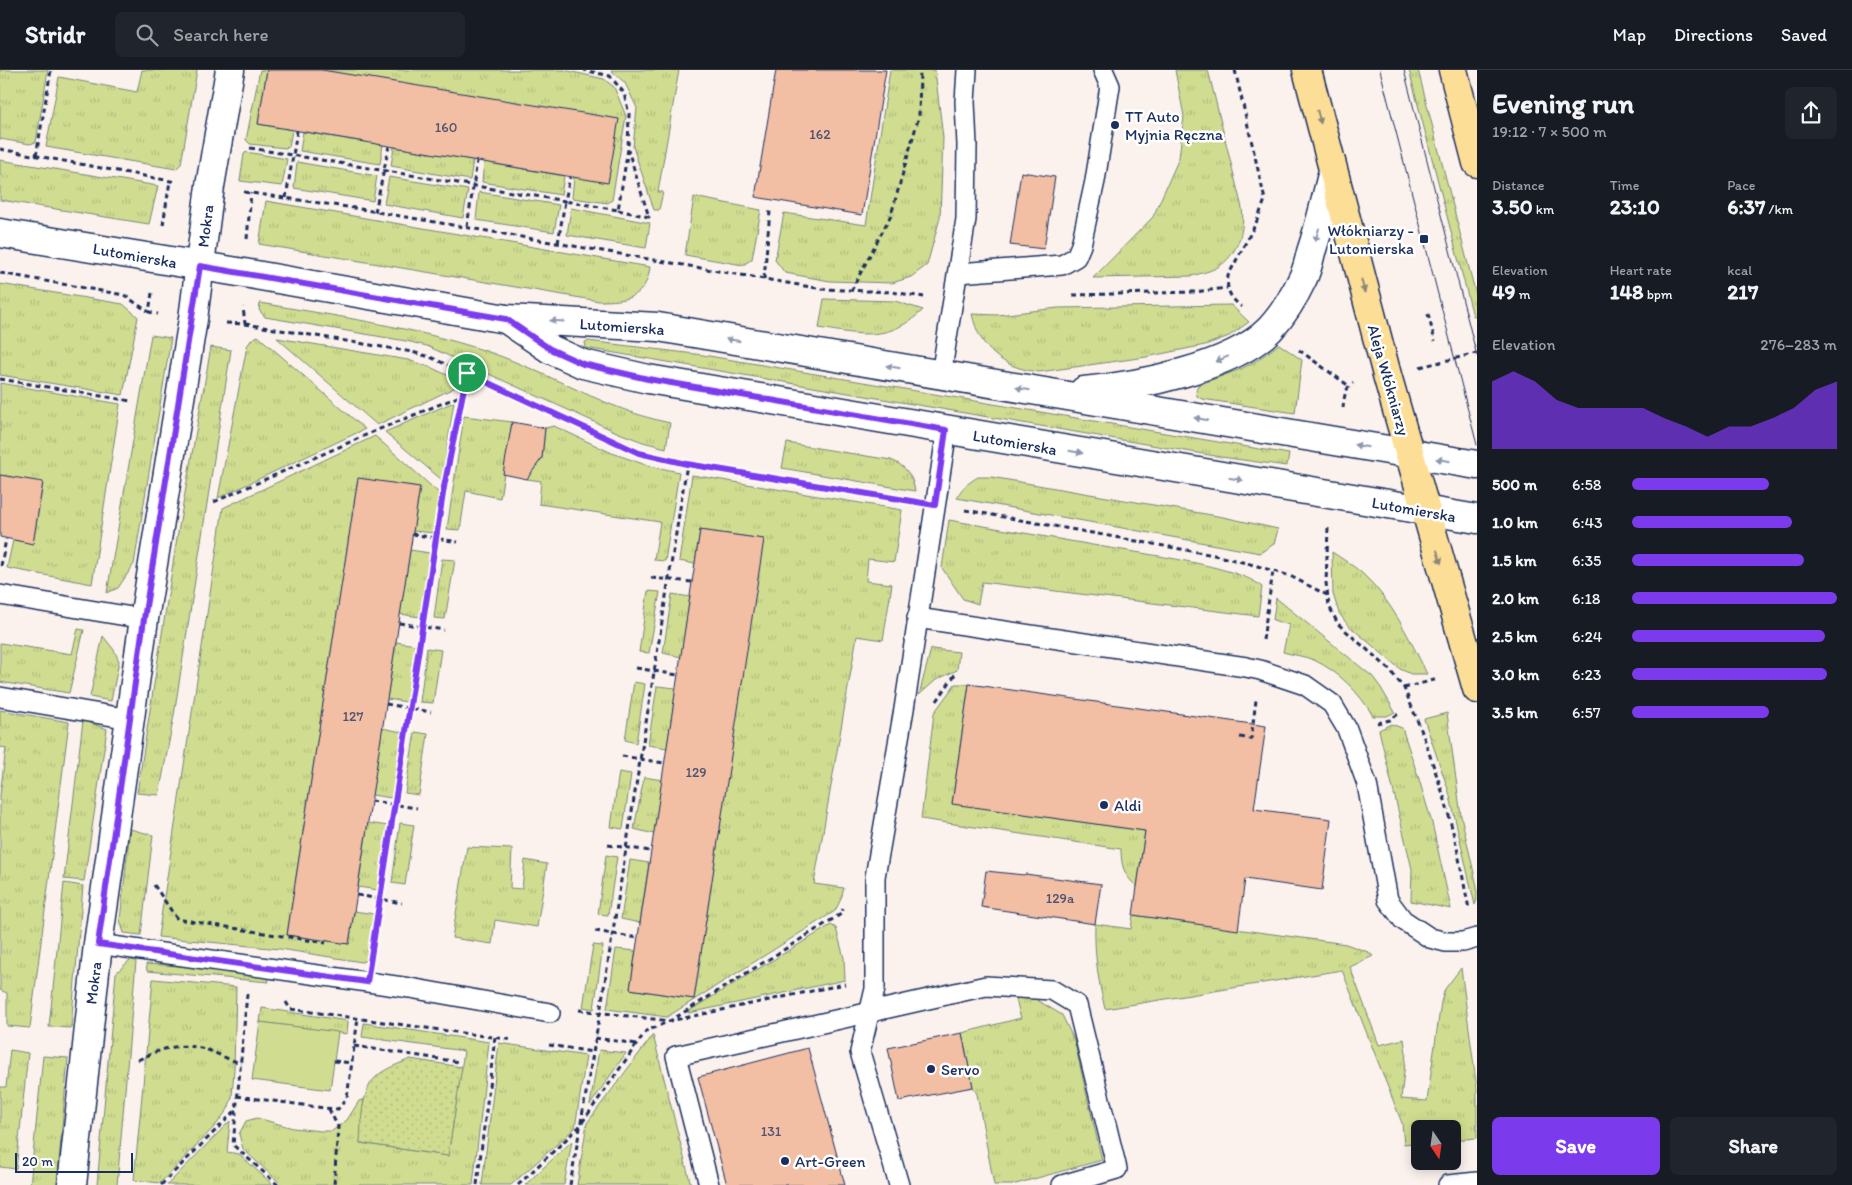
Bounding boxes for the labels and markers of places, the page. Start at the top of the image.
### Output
place label: TT Auto Myjnia Ręczna [1125,107,1224,144]
marker: TT Auto Myjnia Ręczna [1109,119,1121,131]
place label: Włókniarzy - Lutomierska [1327,221,1414,258]
marker: Włókniarzy - Lutomierska [1418,233,1430,245]
pin [446,352,488,394]
place label: Aldi [1114,796,1141,815]
marker: Aldi [1098,799,1110,811]
place label: Servo [941,1060,980,1079]
marker: Servo [925,1063,937,1075]
place label: Art-Green [795,1152,866,1171]
marker: Art-Green [779,1155,791,1167]

